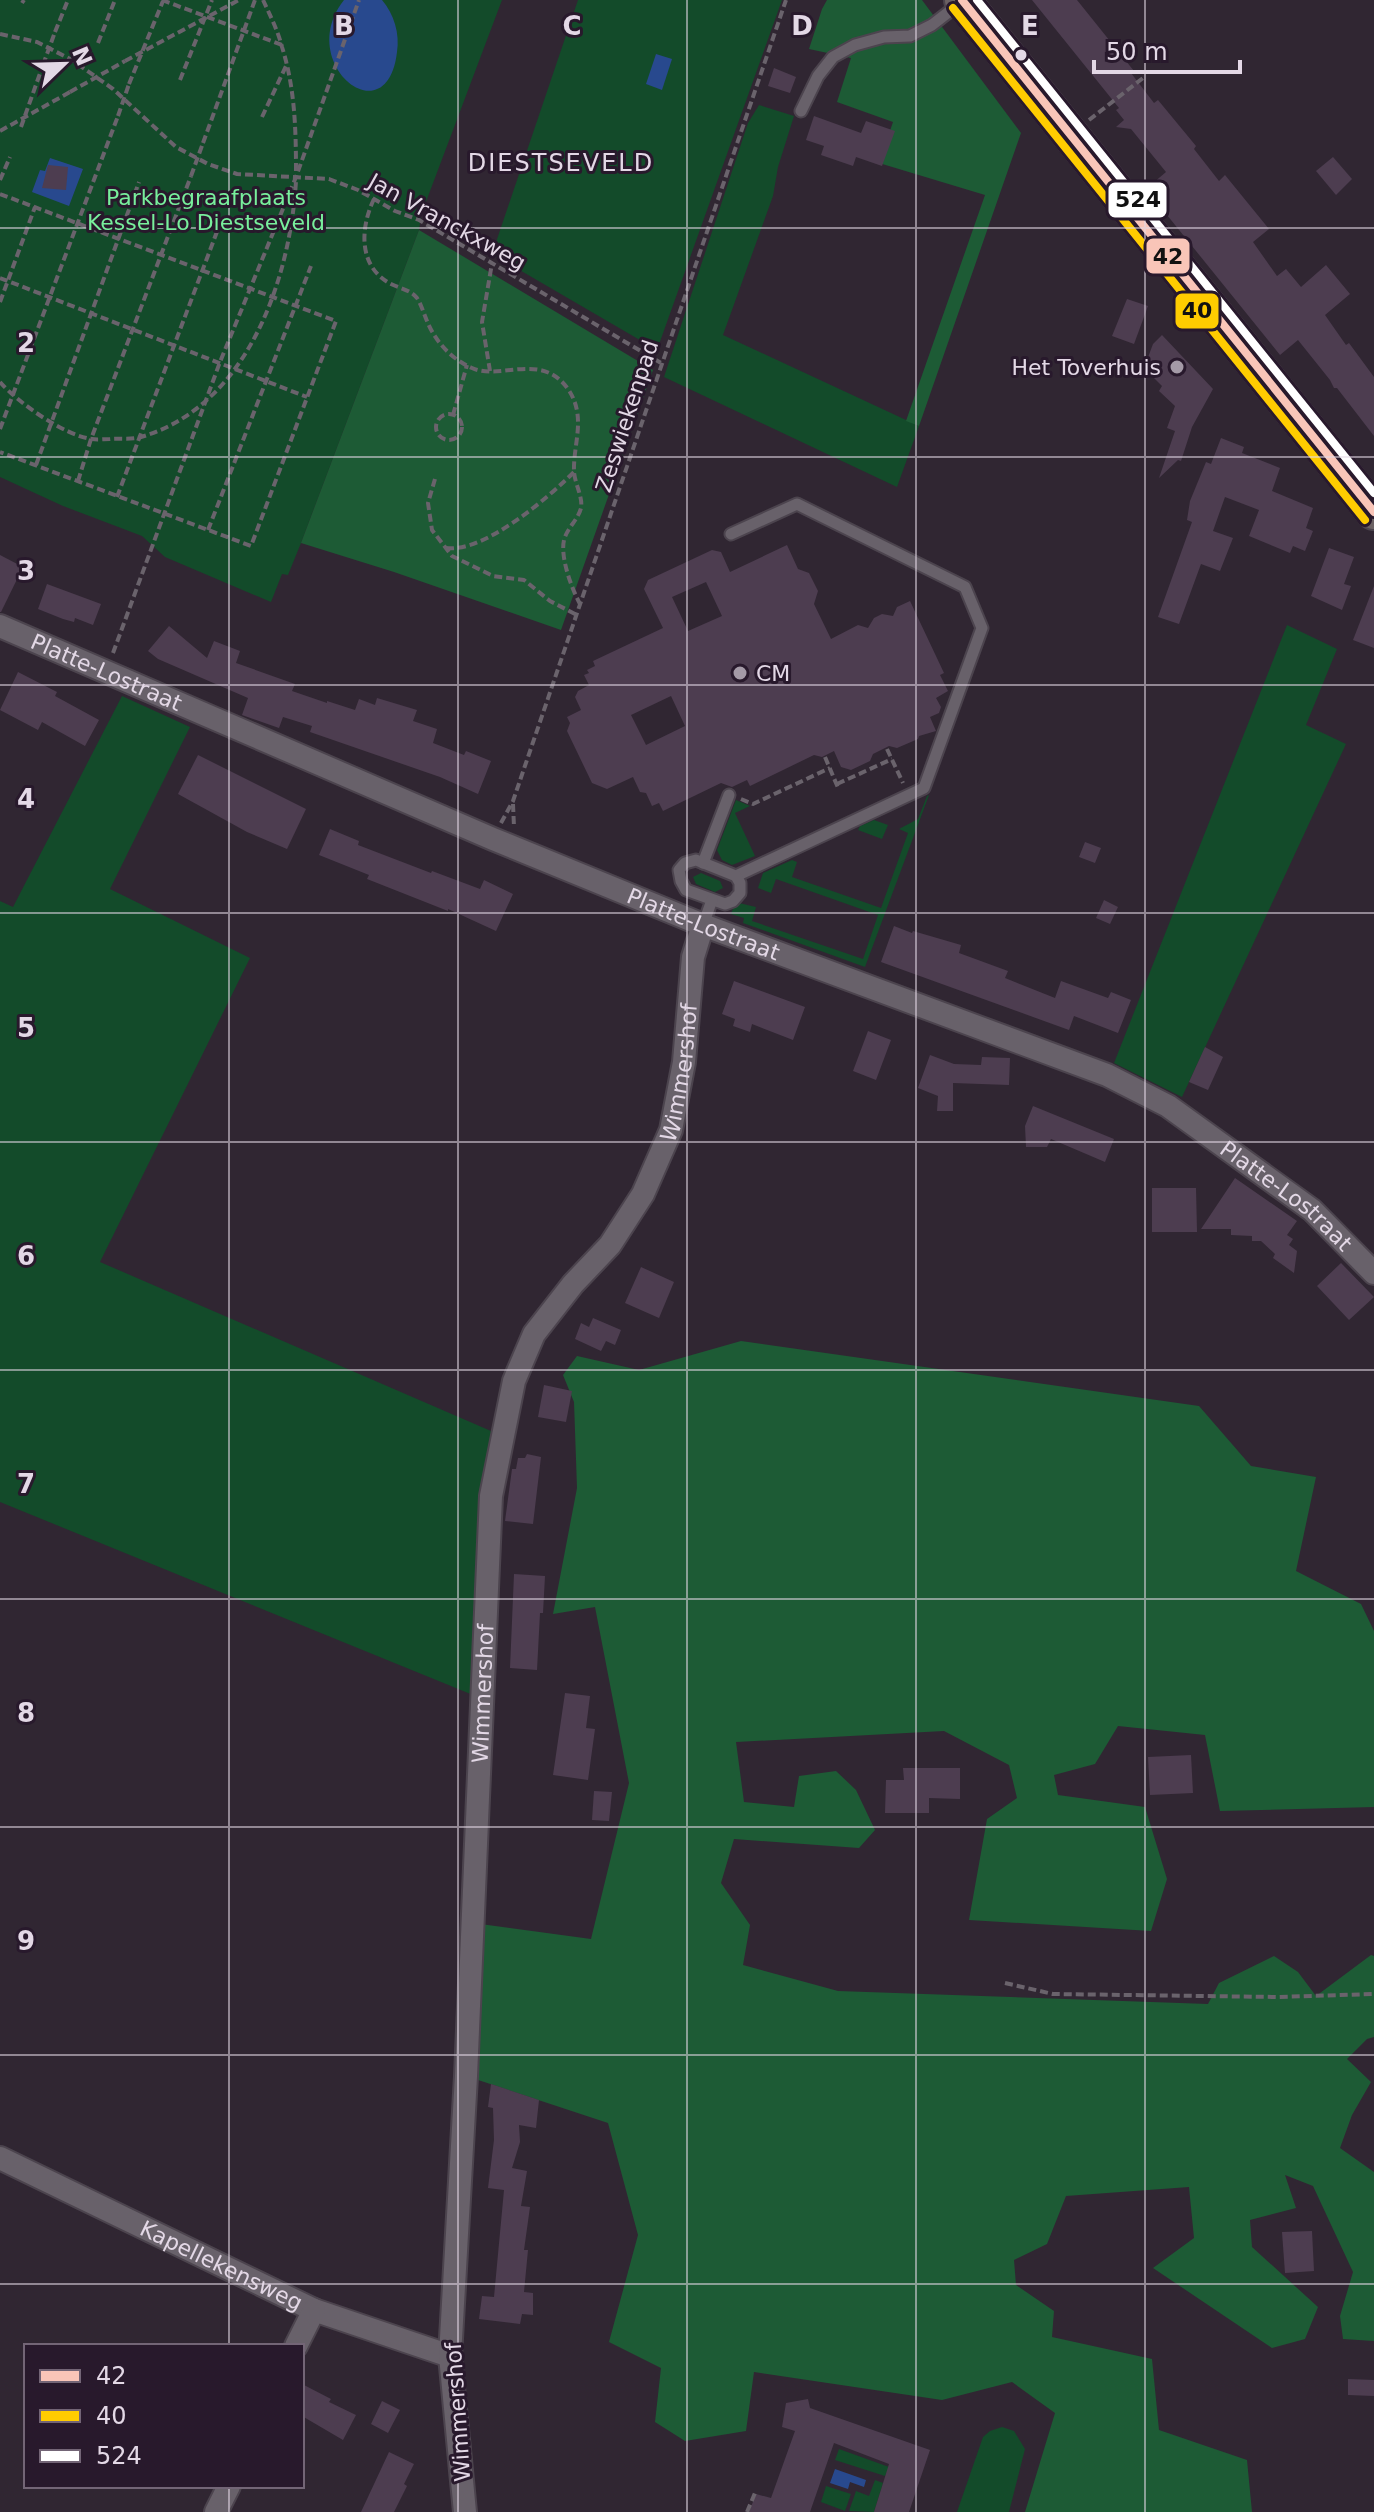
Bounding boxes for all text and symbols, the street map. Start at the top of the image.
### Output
text: B [334,11,354,41]
text: C [562,11,582,41]
text: D [791,11,813,41]
text: E [1021,11,1039,41]
north arrow [24,24,104,104]
scale bar [1094,24,1240,74]
text: 50 m [1106,38,1168,66]
text: N [67,43,97,70]
unlabelled marker [1013,47,1029,63]
district label: DIESTSEVELD [468,149,654,177]
street label: Jan Vranckxweg [362,167,530,276]
line badge: 524 [1107,181,1168,219]
park label: Parkbegraafplaats Kessel-Lo Diestseveld [87,185,325,235]
text: 524 [1115,187,1161,212]
line badge: 42 [1145,237,1191,275]
text: 42 [1153,244,1183,269]
line badge: 40 [1174,292,1220,330]
text: 40 [1182,298,1212,323]
text: 2 [17,328,35,358]
street label: Zeswiekenpad [591,337,663,495]
place label: Het Toverhuis [1011,355,1161,380]
marker: Het Toverhuis [1168,358,1186,376]
text: 3 [17,556,35,586]
street label: Platte-Lostraat [27,628,186,716]
place label: CM [756,661,790,686]
marker: CM [731,664,749,682]
text: 4 [17,784,35,814]
street label: Platte-Lostraat [623,883,784,965]
street label: Wimmershof [655,1001,702,1146]
text: 5 [17,1013,35,1043]
street label: Platte-Lostraat [1216,1136,1358,1256]
text: 6 [17,1241,35,1271]
text: 7 [17,1469,35,1499]
street label: Wimmershof [467,1622,498,1764]
text: 8 [17,1698,35,1728]
text: 9 [17,1926,35,1956]
street label: Kapellekensweg [136,2215,307,2315]
street label: Wimmershof [441,2340,475,2482]
legend [24,2344,304,2488]
text: 42 [96,2362,127,2390]
text: 40 [96,2402,127,2430]
text: 524 [96,2442,142,2470]

